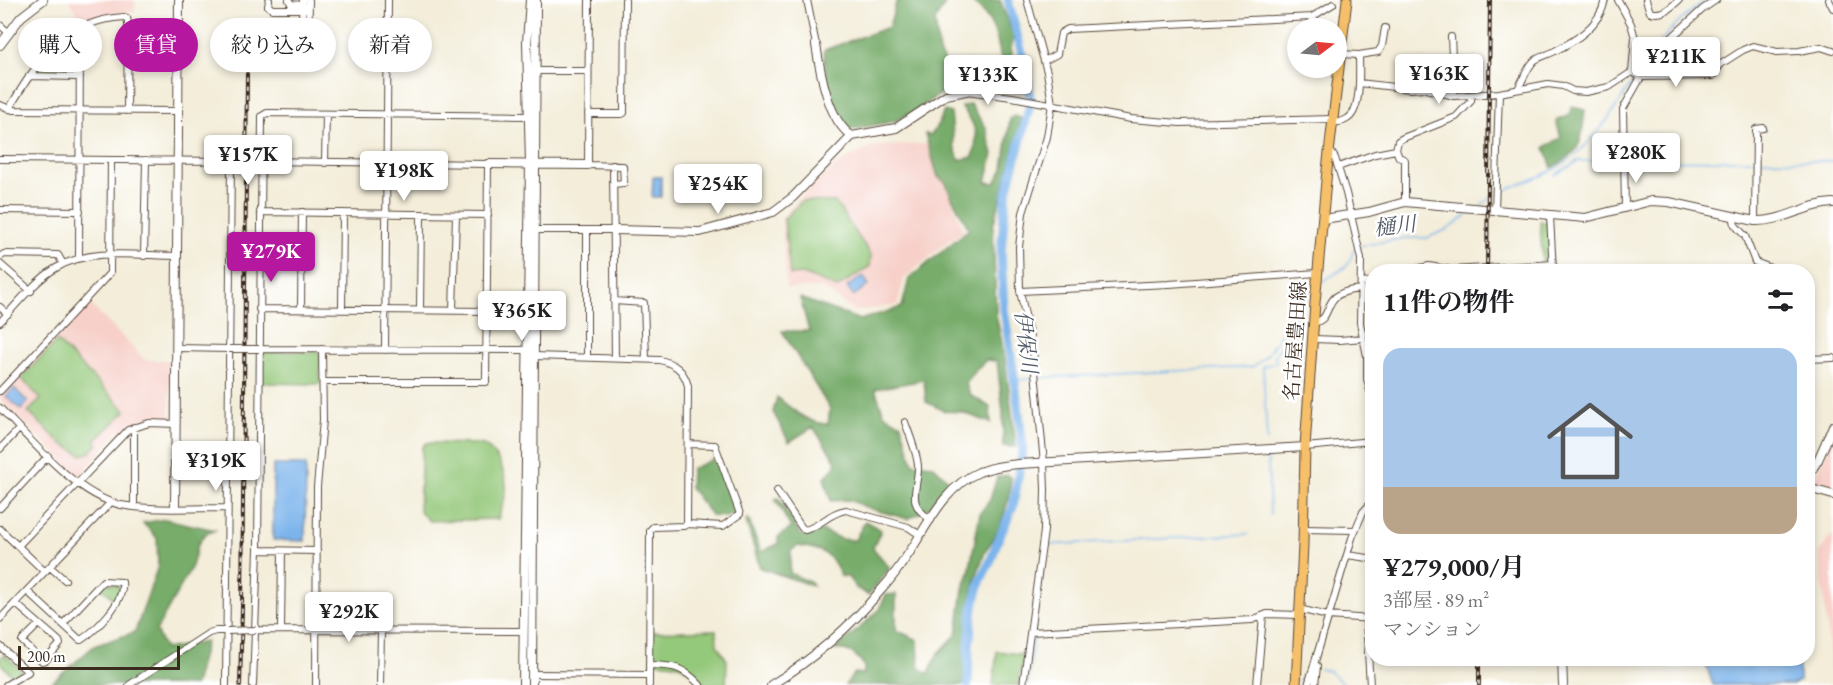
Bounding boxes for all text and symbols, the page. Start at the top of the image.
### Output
chip: 購入 [18,18,102,72]
chip: 賃貸 [114,18,198,72]
chip: 絞り込み [210,18,336,72]
chip: 新着 [348,18,432,72]
north arrow [1287,18,1347,78]
map controls [1287,18,1347,78]
pin: ¥211K [1634,37,1718,88]
text: ¥211K [1646,43,1706,69]
pin: ¥163K [1397,54,1481,105]
pin: ¥133K [946,55,1030,106]
text: ¥163K [1409,60,1469,86]
text: ¥133K [958,61,1018,87]
pin: ¥280K [1594,133,1678,184]
pin: ¥157K [206,135,290,186]
text: ¥280K [1606,139,1666,165]
text: ¥157K [218,141,278,167]
pin: ¥198K [362,151,446,202]
text: ¥198K [374,157,434,183]
pin: ¥254K [676,164,760,215]
text: ¥254K [688,170,748,196]
water label: 樋川 [1372,209,1419,241]
pin: ¥279K [229,232,313,283]
text: ¥279K [241,238,301,264]
street label: 名古屋豊田線 [1278,280,1312,402]
icon: filters [1764,284,1797,317]
text: 11件の物件 [1383,285,1515,319]
pin: ¥365K [480,291,564,342]
text: ¥365K [492,297,552,323]
water label: 伊保川 [1009,309,1044,377]
icon: home [1536,387,1644,495]
pin: ¥319K [174,441,258,492]
text: ¥319K [186,447,246,473]
text: ¥279,000/月 [1383,550,1525,584]
text: 3部屋 · 89 m² [1383,587,1489,613]
pin: ¥292K [307,592,391,643]
text: ¥292K [319,598,379,624]
text: マンション [1383,616,1482,642]
scale bar [18,643,180,670]
text: 200 m [27,646,66,667]

